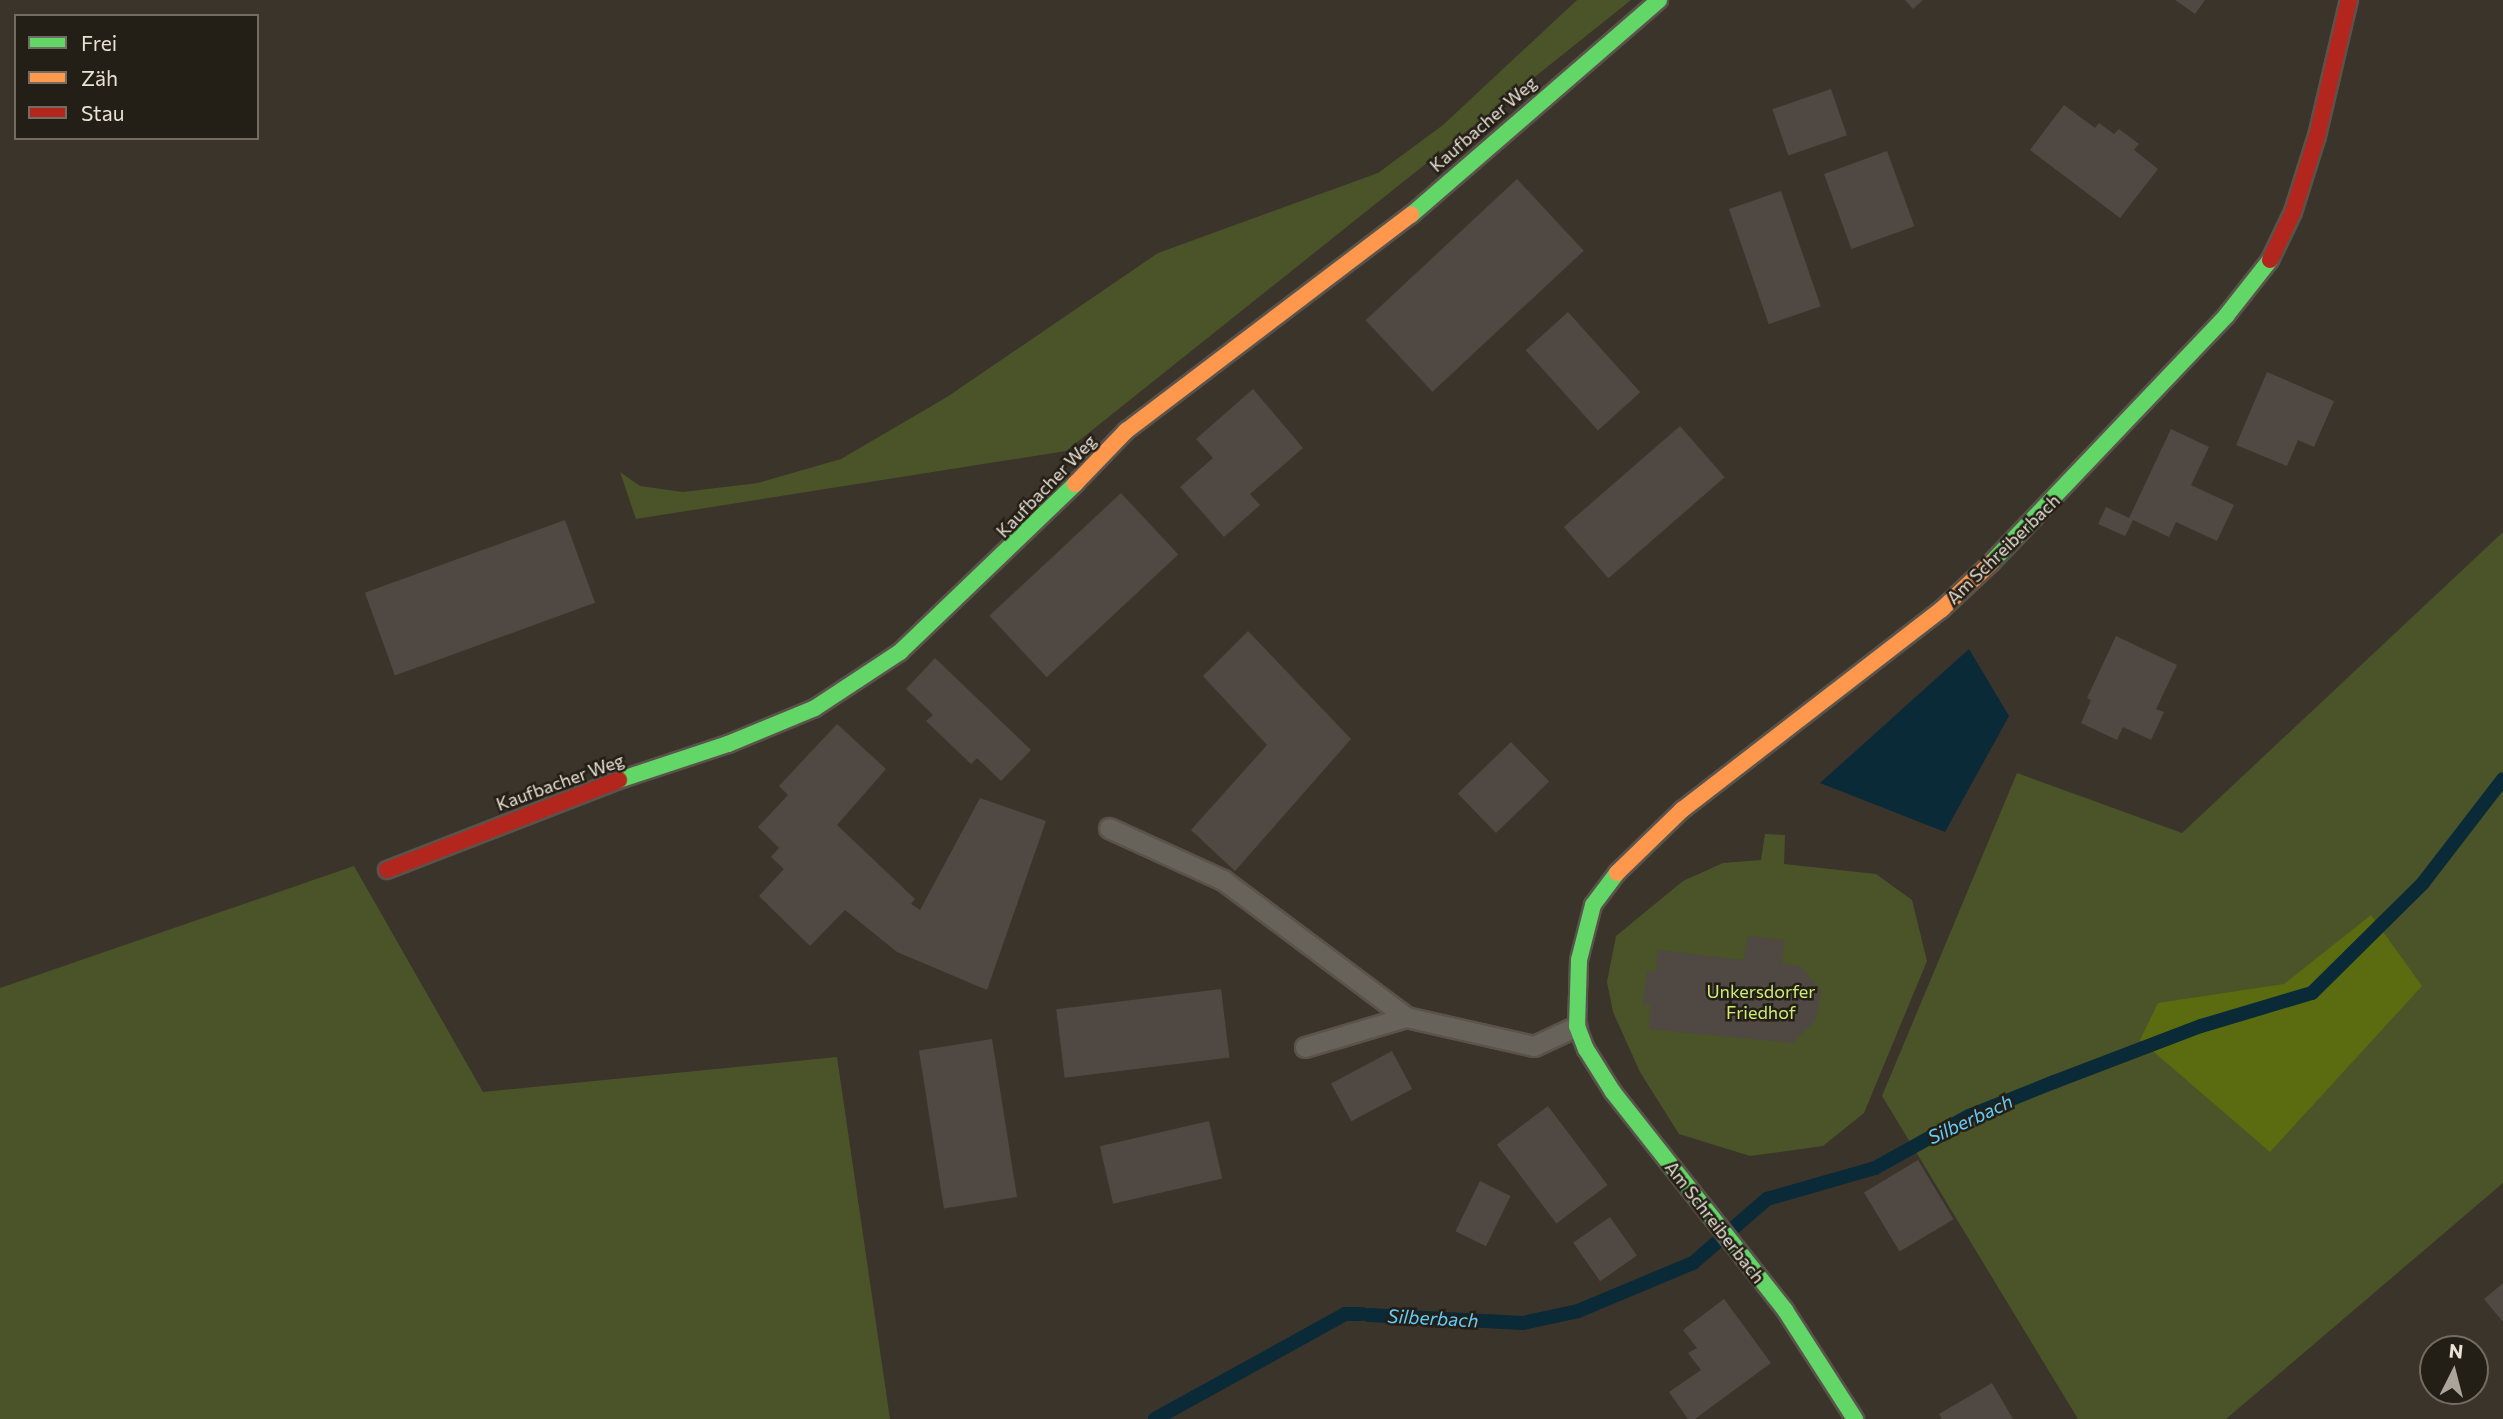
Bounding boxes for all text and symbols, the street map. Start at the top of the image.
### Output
legend [14,14,259,140]
text: Frei [81,30,117,55]
text: Zäh [81,65,118,90]
street label: Kaufbacher Weg [1425,72,1541,176]
text: Stau [81,100,124,125]
street label: Kaufbacher Weg [992,430,1100,542]
street label: Am Schreiberbach [1942,489,2064,609]
street label: Kaufbacher Weg [493,749,627,815]
park label: Unkersdorfer Friedhof [1706,981,1816,1024]
water label: Silberbach [1924,1089,2016,1149]
street label: Am Schreiberbach [1661,1157,1769,1287]
water label: Silberbach [1387,1304,1479,1332]
north arrow [2419,1335,2489,1405]
text: N [2448,1338,2464,1363]

